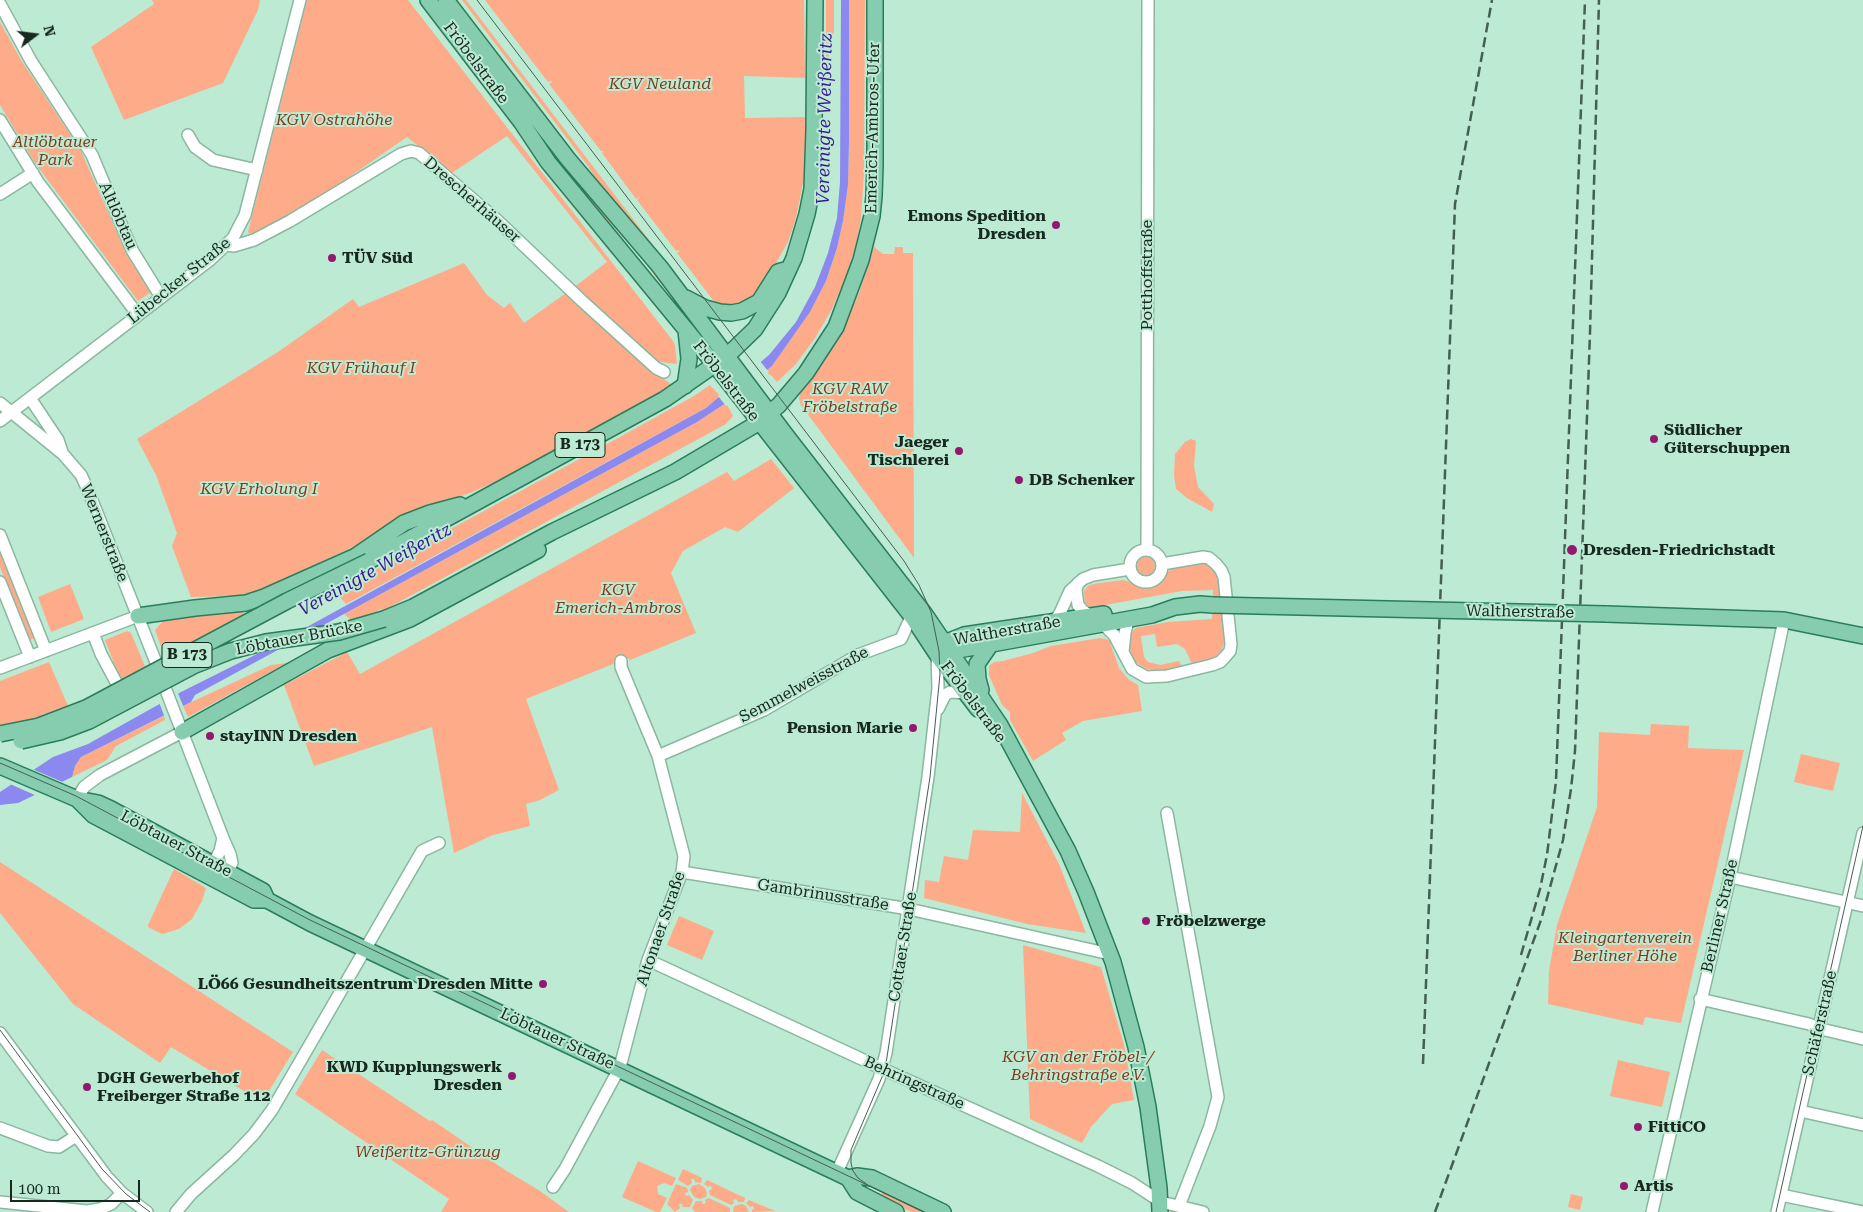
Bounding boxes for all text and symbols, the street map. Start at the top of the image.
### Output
north arrow [10,10,60,60]
street label: Fröbelstraße [439,18,513,108]
text: N [40,24,59,38]
water label: Vereinigte Weißeritz [813,33,837,205]
street label: Emerich-Ambros-Ufer [862,42,884,214]
park label: KGV Neuland [609,74,711,94]
park label: KGV Ostrahöhe [276,110,392,130]
park label: Altlöbtauer Park [13,132,97,170]
street label: Drescherhäuser [420,153,524,247]
street label: Altlöbtau [95,179,141,253]
place label: Emons Spedition Dresden [908,206,1046,244]
marker: Emons Spedition Dresden [1050,219,1062,231]
street label: Potthoffstraße [1137,220,1157,330]
street label: Lübecker Straße [124,234,234,328]
place label: TÜV Süd [342,248,413,268]
marker: TÜV Süd [326,252,338,264]
street label: Fröbelstraße [689,337,763,425]
park label: KGV Frühauf I [307,358,415,378]
park label: KGV RAW Fröbelstraße [803,379,897,417]
place label: Südlicher Güterschuppen [1664,420,1790,458]
road number: B 173 [555,432,605,458]
place label: Jaeger Tischlerei [868,432,949,470]
marker: Südlicher Güterschuppen [1648,433,1660,445]
marker: Jaeger Tischlerei [953,445,965,457]
place label: DB Schenker [1029,470,1135,490]
marker: DB Schenker [1013,474,1025,486]
park label: KGV Erholung I [200,479,318,499]
street label: Wernerstraße [76,481,132,585]
water label: Vereinigte Weißeritz [295,519,455,621]
place label: Dresden-Friedrichstadt [1583,540,1775,560]
marker: Dresden-Friedrichstadt [1565,543,1579,557]
park label: KGV Emerich-Ambros [555,580,681,618]
street label: Waltherstraße [1466,601,1574,623]
street label: Waltherstraße [952,612,1062,650]
street label: Löbtauer Brücke [234,616,364,660]
road number: B 173 [162,642,212,668]
street label: Semmelweisstraße [736,643,872,727]
street label: Fröbelstraße [936,657,1010,747]
place label: Pension Marie [787,718,903,738]
marker: Pension Marie [907,722,919,734]
place label: stayINN Dresden [220,726,357,746]
marker: stayINN Dresden [204,730,216,742]
street label: Löbtauer Straße [117,806,235,882]
street label: Berliner Straße [1698,858,1742,974]
street label: Altonaer Straße [632,869,690,989]
street label: Gambrinusstraße [756,875,890,915]
street label: Cottaer Straße [885,891,921,1003]
place label: Fröbelzwerge [1156,911,1266,931]
marker: Fröbelzwerge [1140,915,1152,927]
park label: Kleingartenverein Berliner Höhe [1558,928,1692,966]
street label: Schäferstraße [1799,969,1841,1077]
place label: LÖ66 Gesundheitszentrum Dresden Mitte [198,974,533,994]
marker: LÖ66 Gesundheitszentrum Dresden Mitte [537,978,549,990]
street label: Löbtauer Straße [497,1004,617,1074]
park label: KGV an der Fröbel-/ Behringstraße e.V. [1002,1047,1154,1085]
street label: Behringstraße [861,1052,967,1114]
place label: KWD Kupplungswerk Dresden [327,1057,502,1095]
place label: DGH Gewerbehof Freiberger Straße 112 [97,1068,270,1106]
marker: KWD Kupplungswerk Dresden [506,1070,518,1082]
marker: DGH Gewerbehof Freiberger Straße 112 [81,1081,93,1093]
place label: FittiCO [1648,1117,1706,1137]
marker: FittiCO [1632,1121,1644,1133]
park label: Weißeritz-Grünzug [355,1142,501,1162]
scale bar [12,1170,142,1202]
place label: Artis [1634,1176,1673,1196]
text: 100 m [18,1180,61,1198]
marker: Artis [1618,1180,1630,1192]

